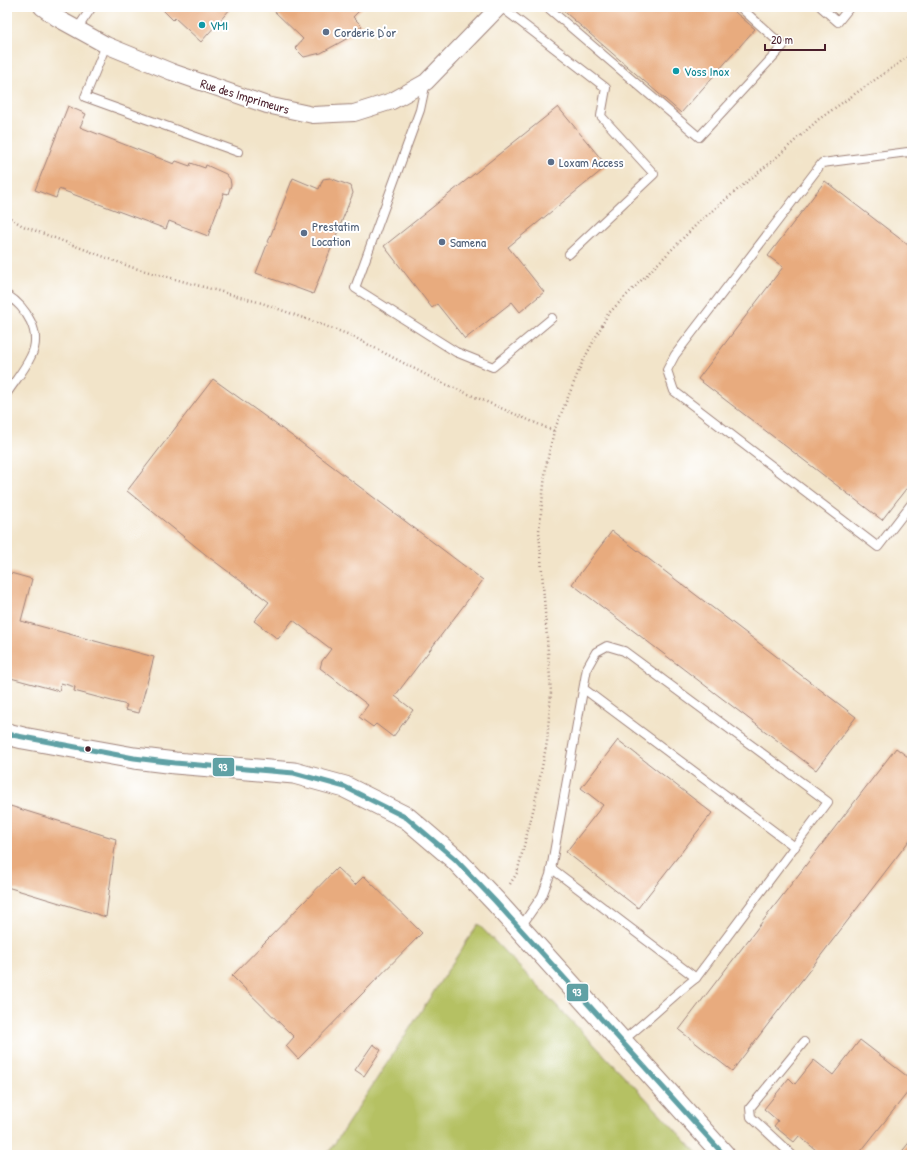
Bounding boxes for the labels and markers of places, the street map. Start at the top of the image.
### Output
place label: VMI [210,16,228,34]
marker: VMI [197,20,207,30]
place label: Corderie D'or [334,23,396,41]
marker: Corderie D'or [321,27,331,37]
place label: Voss Inox [684,62,730,80]
marker: Voss Inox [671,66,681,76]
place label: Loxam Access [559,153,623,171]
marker: Loxam Access [546,157,556,167]
place label: Prestatim Location [312,217,359,250]
marker: Prestatim Location [299,228,309,238]
place label: Samena [450,233,486,251]
marker: Samena [437,237,447,247]
unlabelled marker [83,744,93,754]

